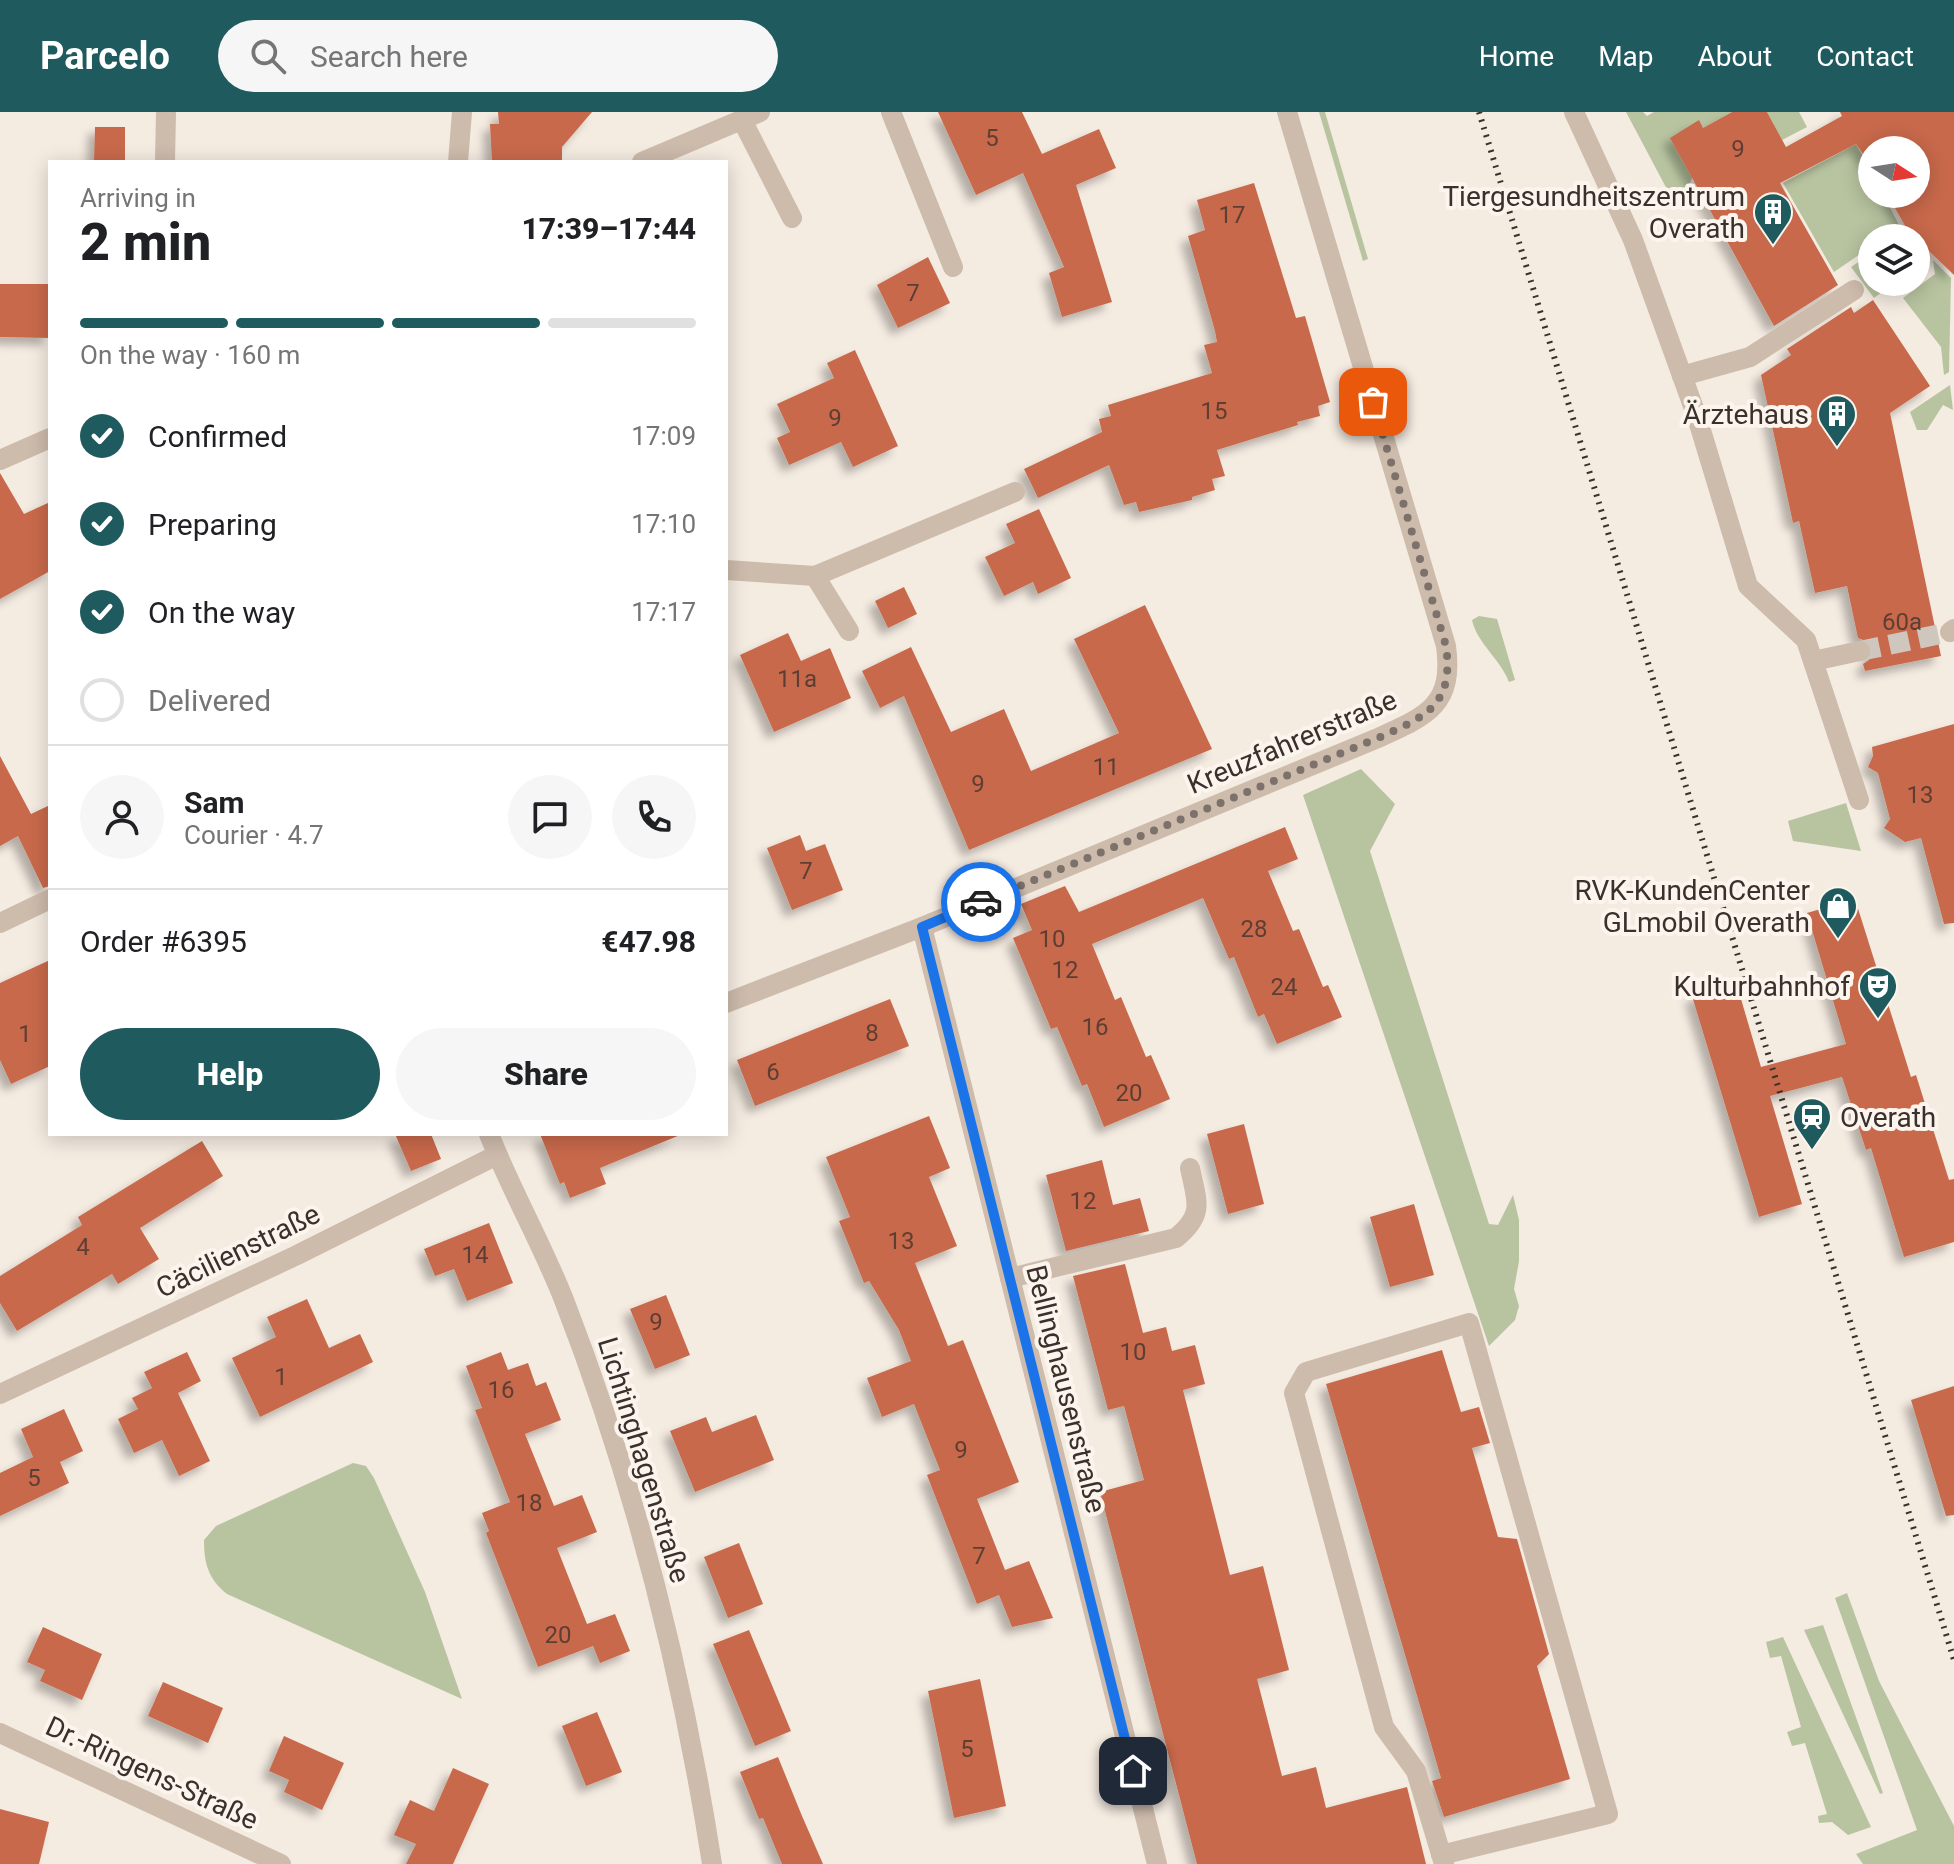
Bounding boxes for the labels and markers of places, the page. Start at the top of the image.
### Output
place label: Tiergesundheitszentrum Overath [1442,180,1745,245]
building icon: Tiergesundheitszentrum Overath [1752,191,1794,246]
pin [1339,368,1407,436]
building icon: Ärztehaus [1816,393,1858,448]
place label: Ärztehaus [1683,398,1809,431]
place label: RVK-KundenCenter GLmobil Overath [1574,874,1811,939]
shop icon: RVK-KundenCenter GLmobil Overath [1817,885,1859,940]
theatre icon: Kulturbahnhof [1857,965,1899,1020]
place label: Kulturbahnhof [1673,970,1850,1003]
station icon: Overath [1791,1096,1833,1151]
place label: Overath [1840,1101,1936,1134]
pin [1099,1737,1167,1805]

